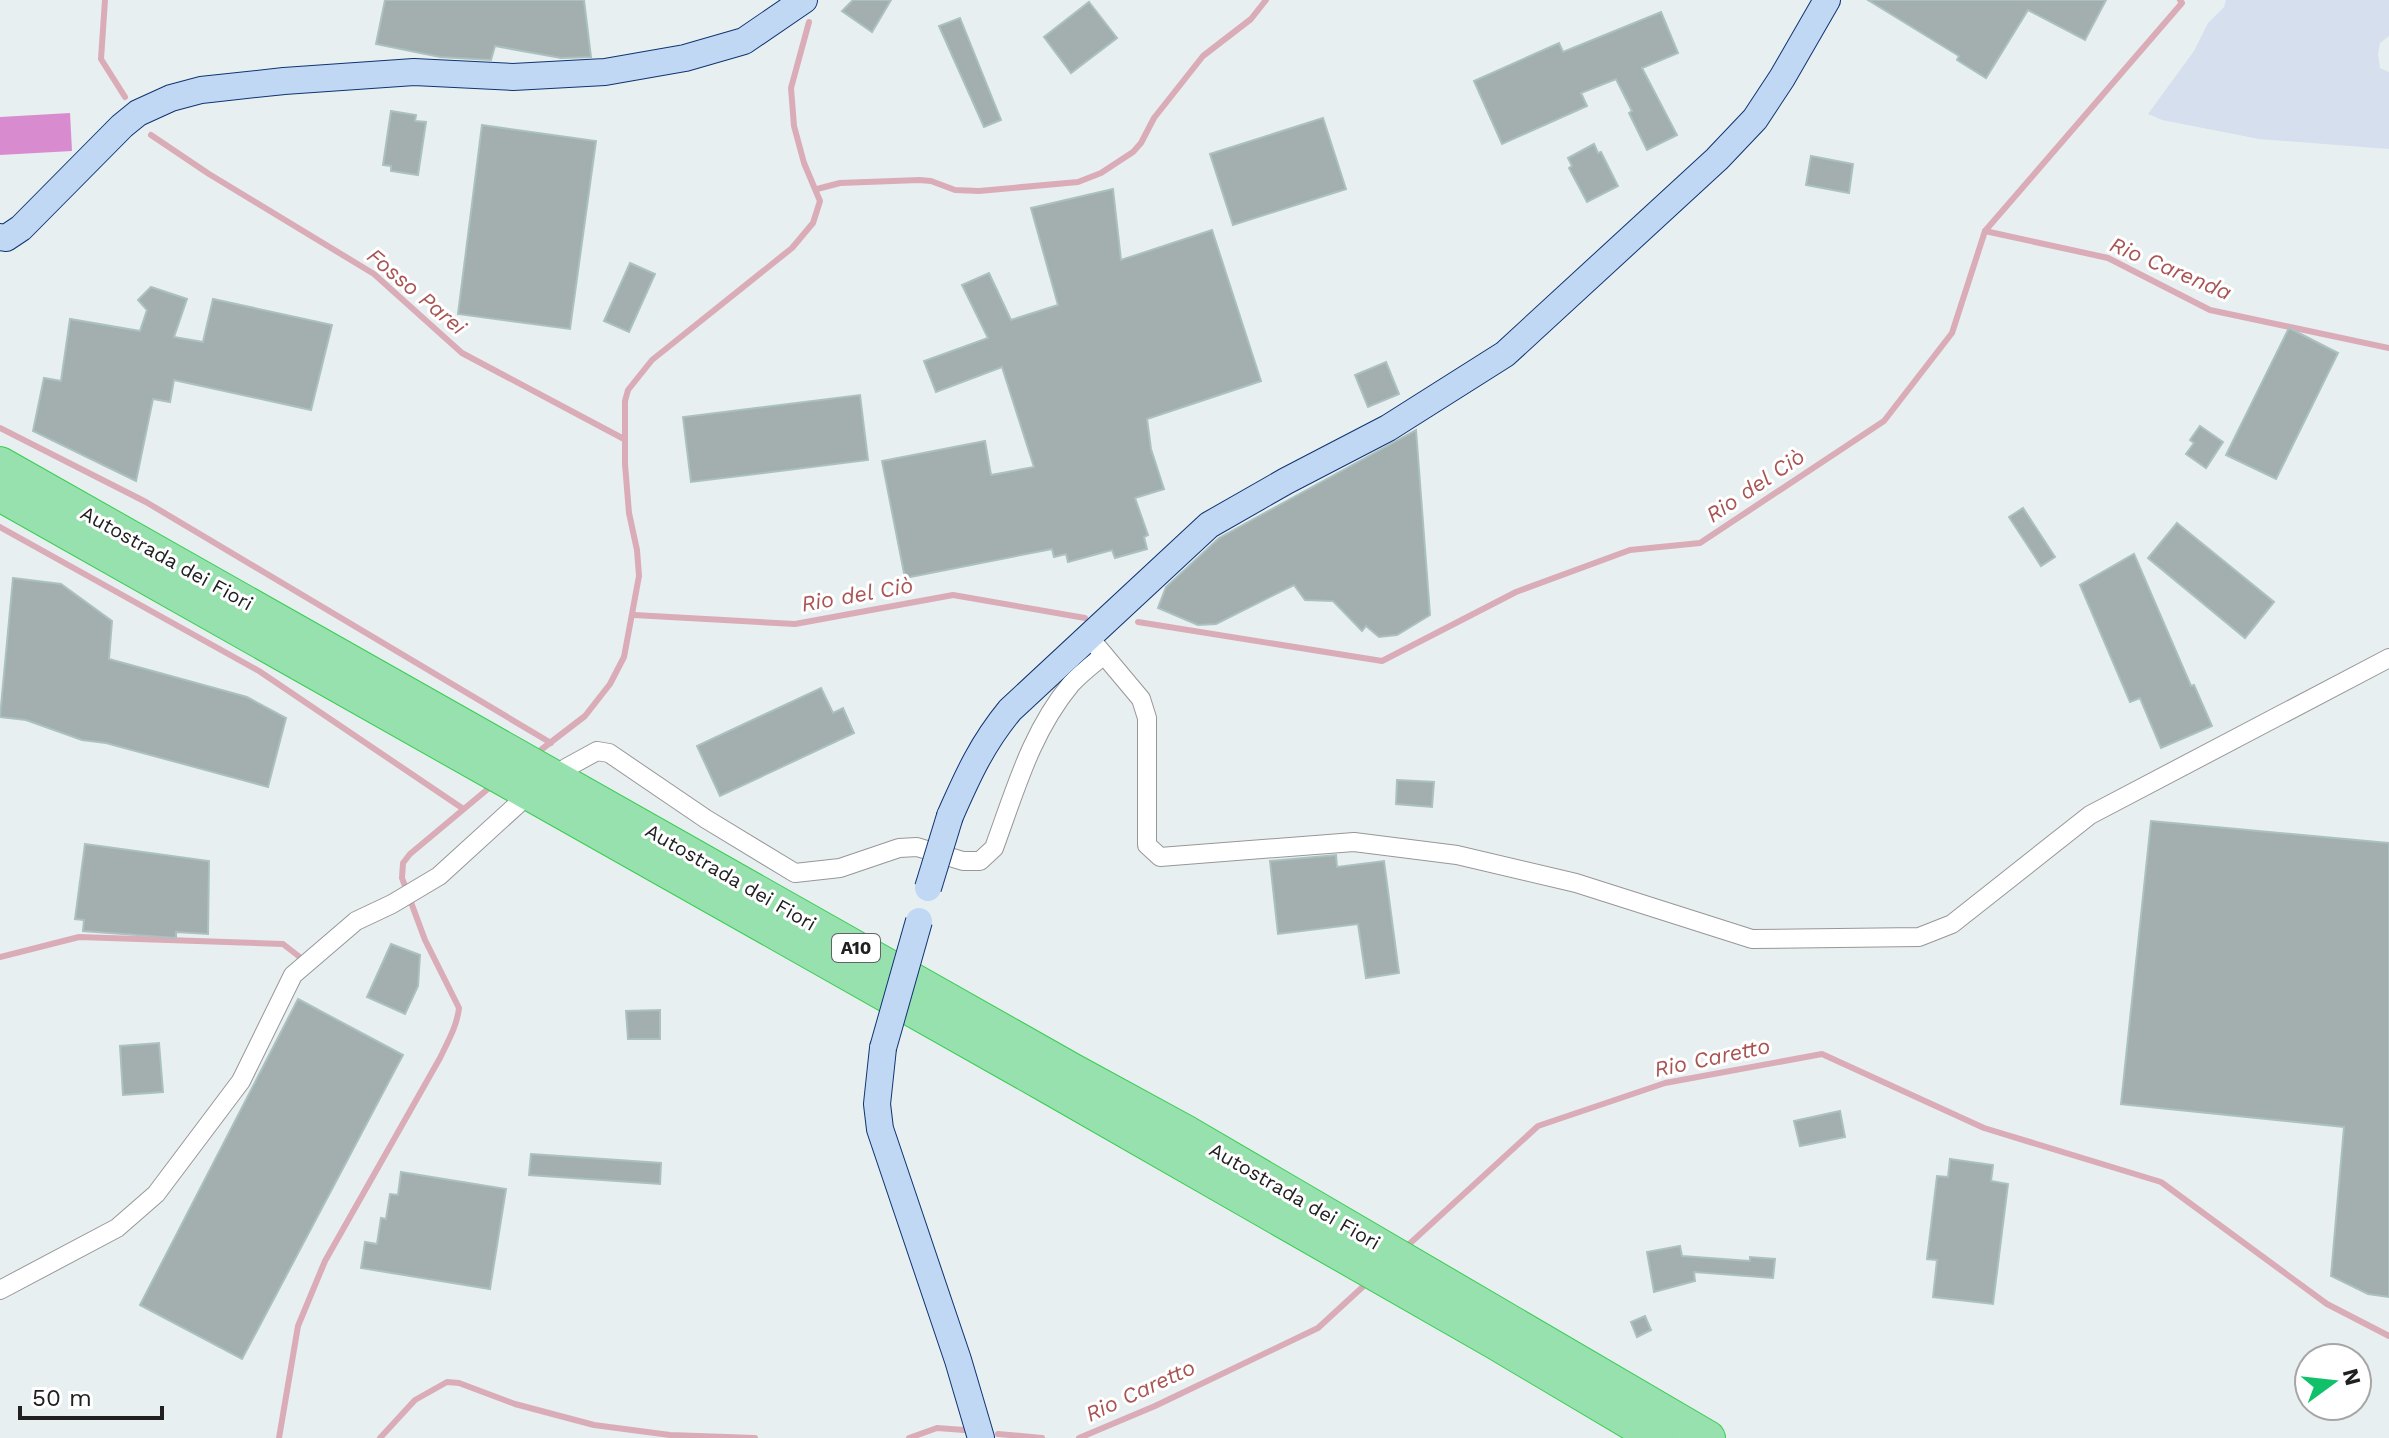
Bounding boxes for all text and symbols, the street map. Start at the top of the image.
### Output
water label: Rio Carenda [2106,232,2235,305]
water label: Fosso Parei [362,243,472,341]
water label: Rio del Ciò [1701,443,1809,527]
street label: Autostrada dei Fiori [77,501,257,615]
water label: Rio del Ciò [799,572,915,617]
street label: Autostrada dei Fiori [641,818,821,936]
road number: A10 [832,934,880,962]
water label: Rio Caretto [1652,1033,1772,1082]
street label: Autostrada dei Fiori [1205,1137,1385,1255]
north arrow [2293,1342,2373,1422]
water label: Rio Caretto [1082,1354,1199,1427]
text: N [2338,1366,2366,1388]
scale bar [20,1370,162,1420]
text: 50 m [32,1384,92,1412]

